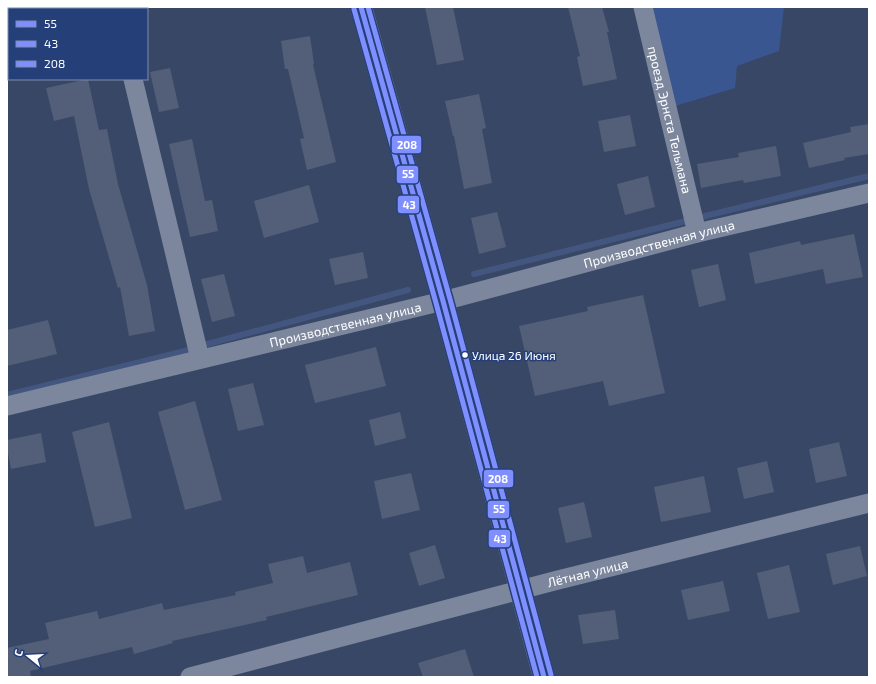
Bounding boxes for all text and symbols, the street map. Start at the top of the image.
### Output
legend [8,8,148,80]
text: 55 [44,16,57,30]
text: 43 [44,36,58,50]
street label: проезд Эрнста Тельмана [645,45,695,195]
text: 208 [44,56,65,70]
line badge: 208 [391,135,422,154]
text: 208 [397,138,417,151]
line badge: 55 [396,165,419,184]
text: 55 [402,167,414,180]
line badge: 43 [397,195,420,214]
text: 43 [402,198,416,211]
street label: Производственная улица [582,217,736,271]
street label: Производственная улица [268,299,423,351]
place label: Улица 26 Июня [472,348,556,362]
marker: Улица 26 Июня [460,350,470,360]
line badge: 208 [483,469,514,488]
text: 208 [488,472,508,485]
line badge: 55 [487,500,510,519]
text: 55 [493,502,505,515]
line badge: 43 [488,529,511,548]
text: 43 [493,532,507,545]
street label: Лётная улица [545,555,630,591]
north arrow [8,636,48,676]
text: С [11,647,25,658]

